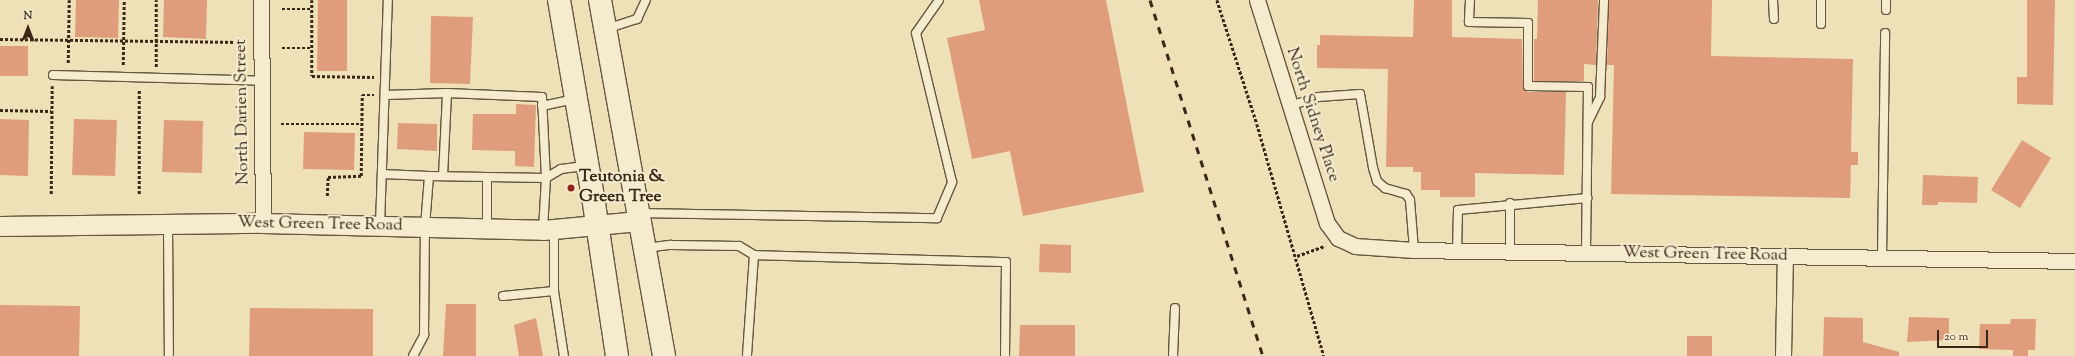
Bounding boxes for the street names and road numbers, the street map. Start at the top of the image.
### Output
street label: North Darien Street [232,39,254,185]
street label: North Sidney Place [1281,45,1343,185]
street label: West Green Tree Road [237,213,403,237]
street label: West Green Tree Road [1622,243,1788,267]

